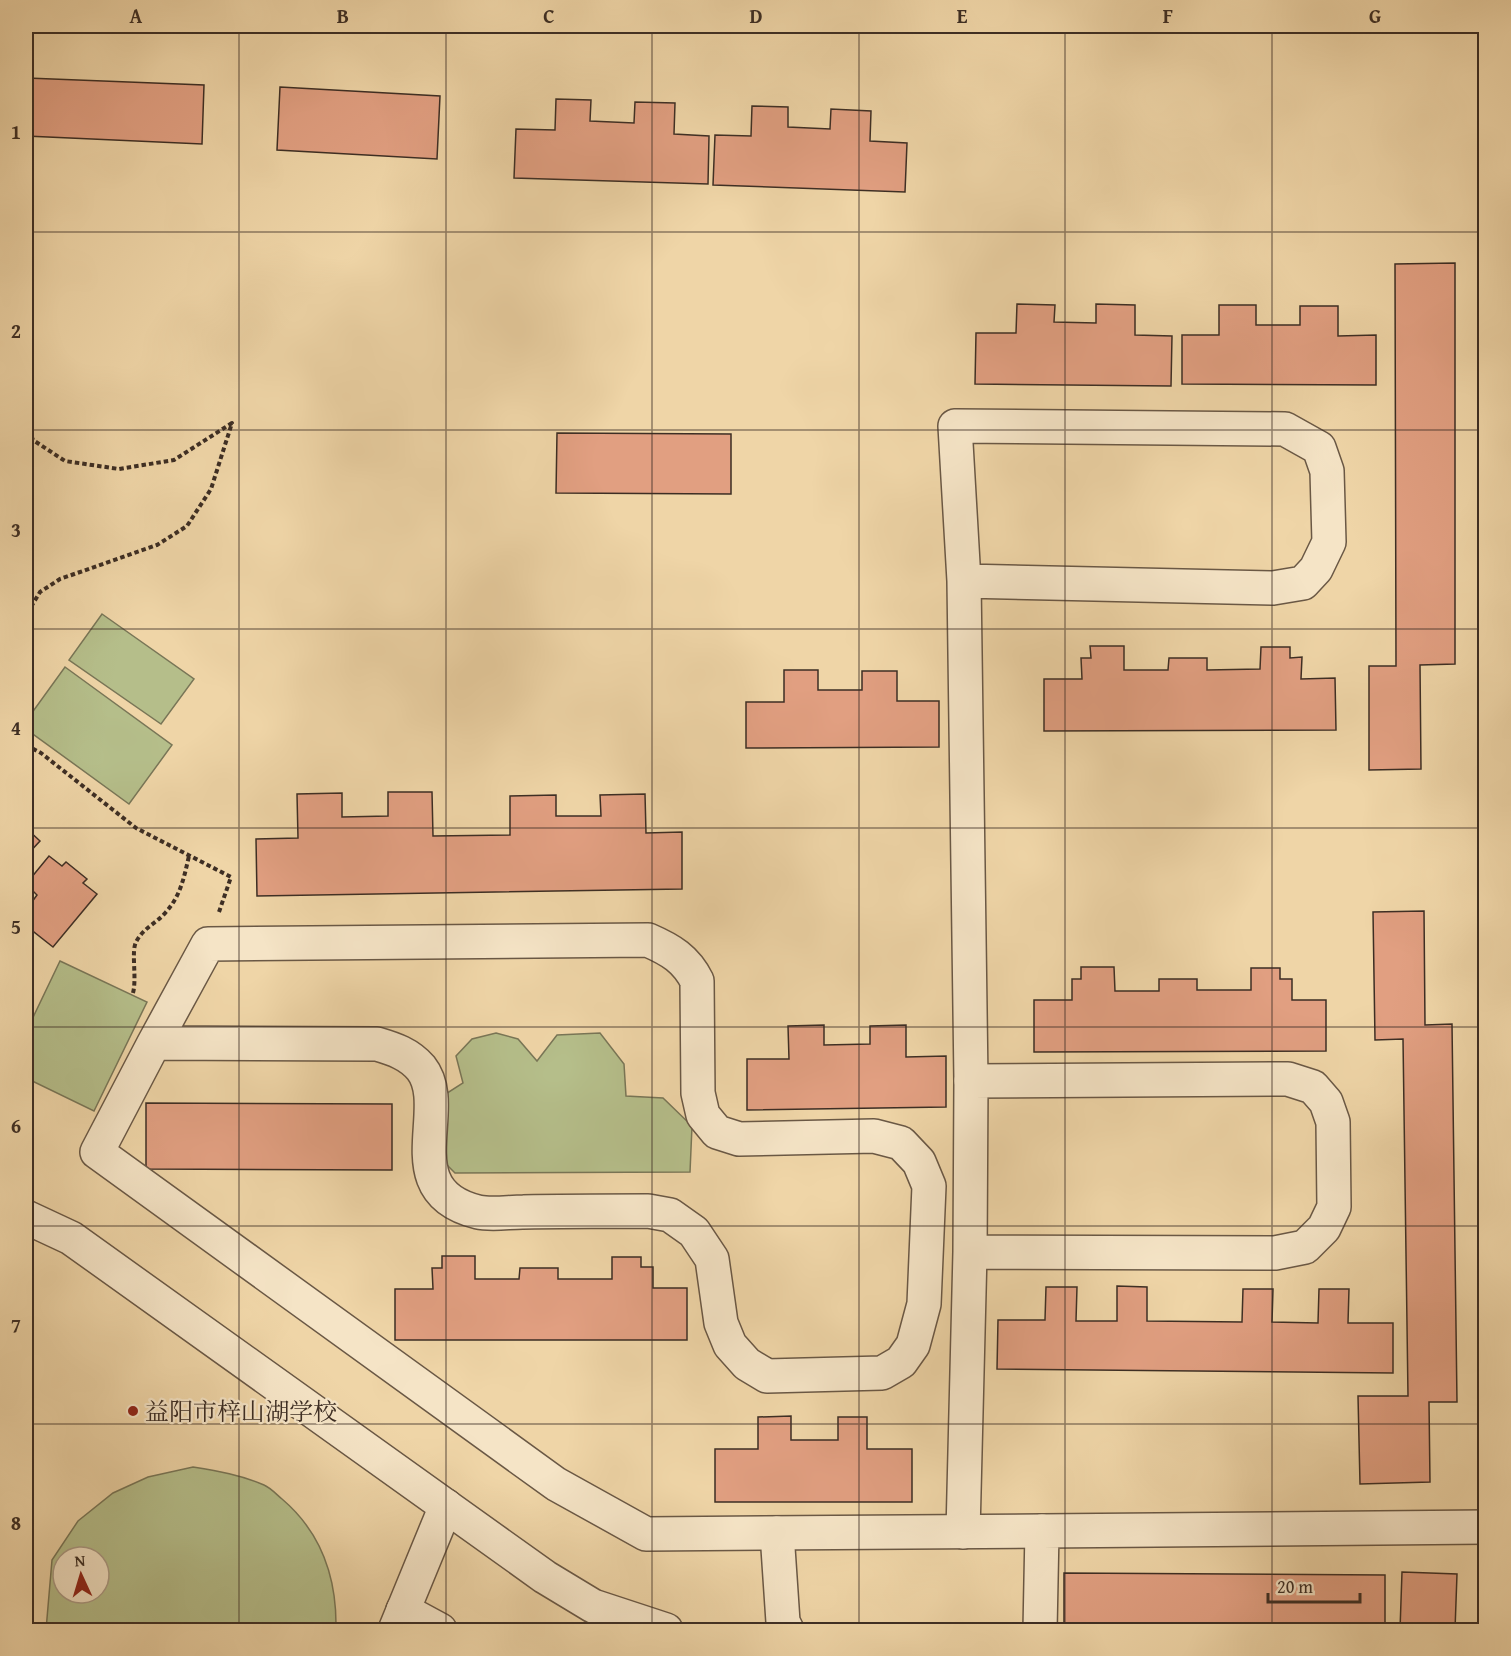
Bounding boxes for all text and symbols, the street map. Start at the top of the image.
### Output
text: A [130,1,143,30]
text: B [337,1,349,30]
text: C [543,1,555,30]
text: D [749,1,763,30]
text: E [957,1,968,30]
text: F [1163,1,1173,30]
text: G [1369,1,1381,30]
text: 1 [11,117,21,146]
text: 2 [11,316,21,345]
text: 3 [11,515,21,544]
text: 4 [11,713,21,742]
text: 5 [11,912,21,941]
text: 6 [11,1111,21,1140]
text: 7 [11,1310,21,1339]
place label: 益阳市梓山湖学校 [145,1394,337,1429]
marker: 益阳市梓山湖学校 [126,1404,140,1418]
text: 8 [11,1508,21,1537]
north arrow [51,1545,111,1605]
text: N [74,1548,86,1572]
scale bar [1268,1566,1360,1604]
text: 20 m [1277,1573,1313,1600]

